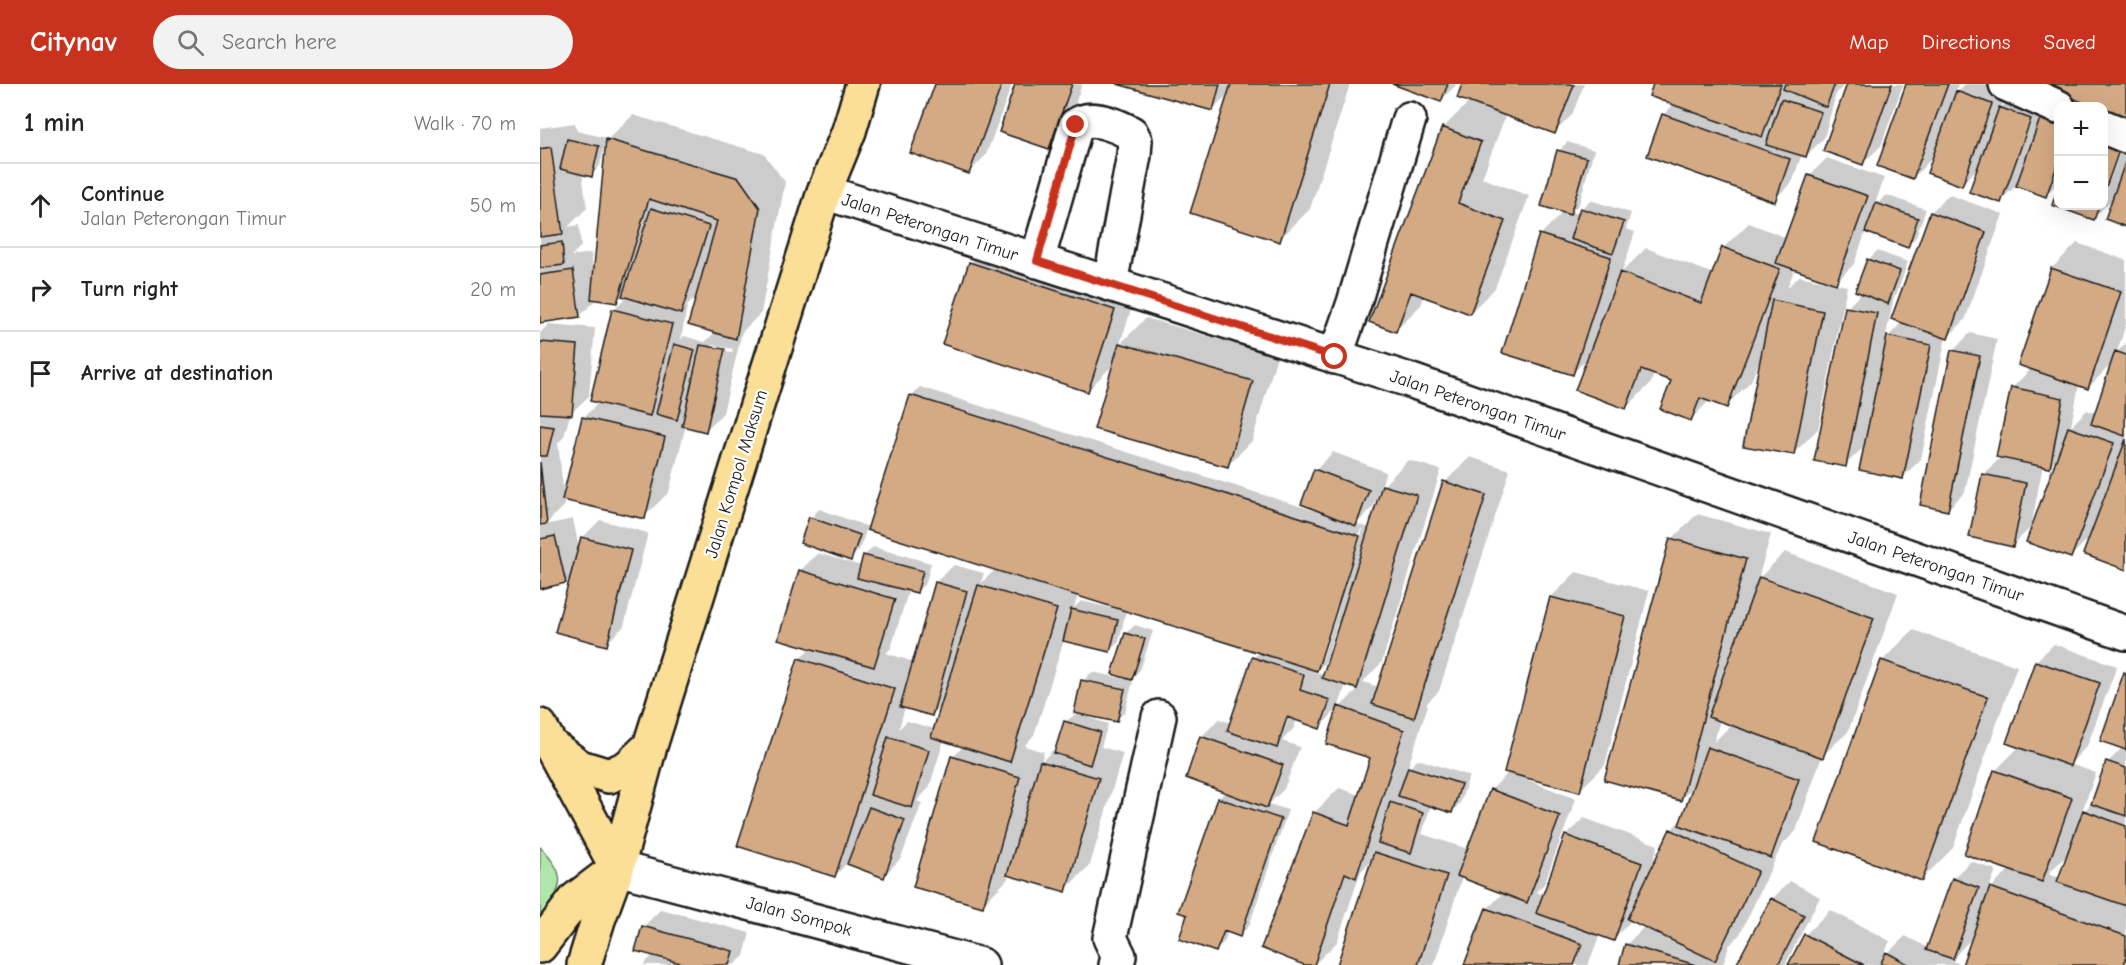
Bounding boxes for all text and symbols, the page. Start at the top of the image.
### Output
search box [153,15,573,69]
text: Citynav [30,26,117,58]
icon: search [174,26,207,59]
text: Search here [222,29,336,55]
text: Map [1849,30,1889,54]
text: Directions [1922,30,2011,54]
text: Saved [2044,30,2096,54]
map controls [2054,102,2108,210]
button: + [2054,102,2108,156]
text: 1 min [24,108,85,138]
route end [1062,111,1088,137]
text: Walk · 70 m [414,112,516,135]
button: − [2054,156,2108,210]
text: Continue [81,181,164,207]
icon: ahead [24,189,57,222]
street label: Jalan Peterongan Timur [839,189,1022,266]
text: 50 m [470,194,516,217]
text: Jalan Peterongan Timur [81,207,286,230]
icon: right [24,273,57,306]
text: Turn right [81,276,178,302]
text: 20 m [470,278,516,301]
route start [1321,343,1347,369]
icon: arrive [24,357,57,390]
text: Arrive at destination [81,360,273,386]
street label: Jalan Peterongan Timur [1387,366,1569,446]
street label: Jalan Kompol Maksum [701,387,772,561]
street label: Jalan Peterongan Timur [1845,527,2027,607]
street label: Jalan Sompok [744,892,854,941]

